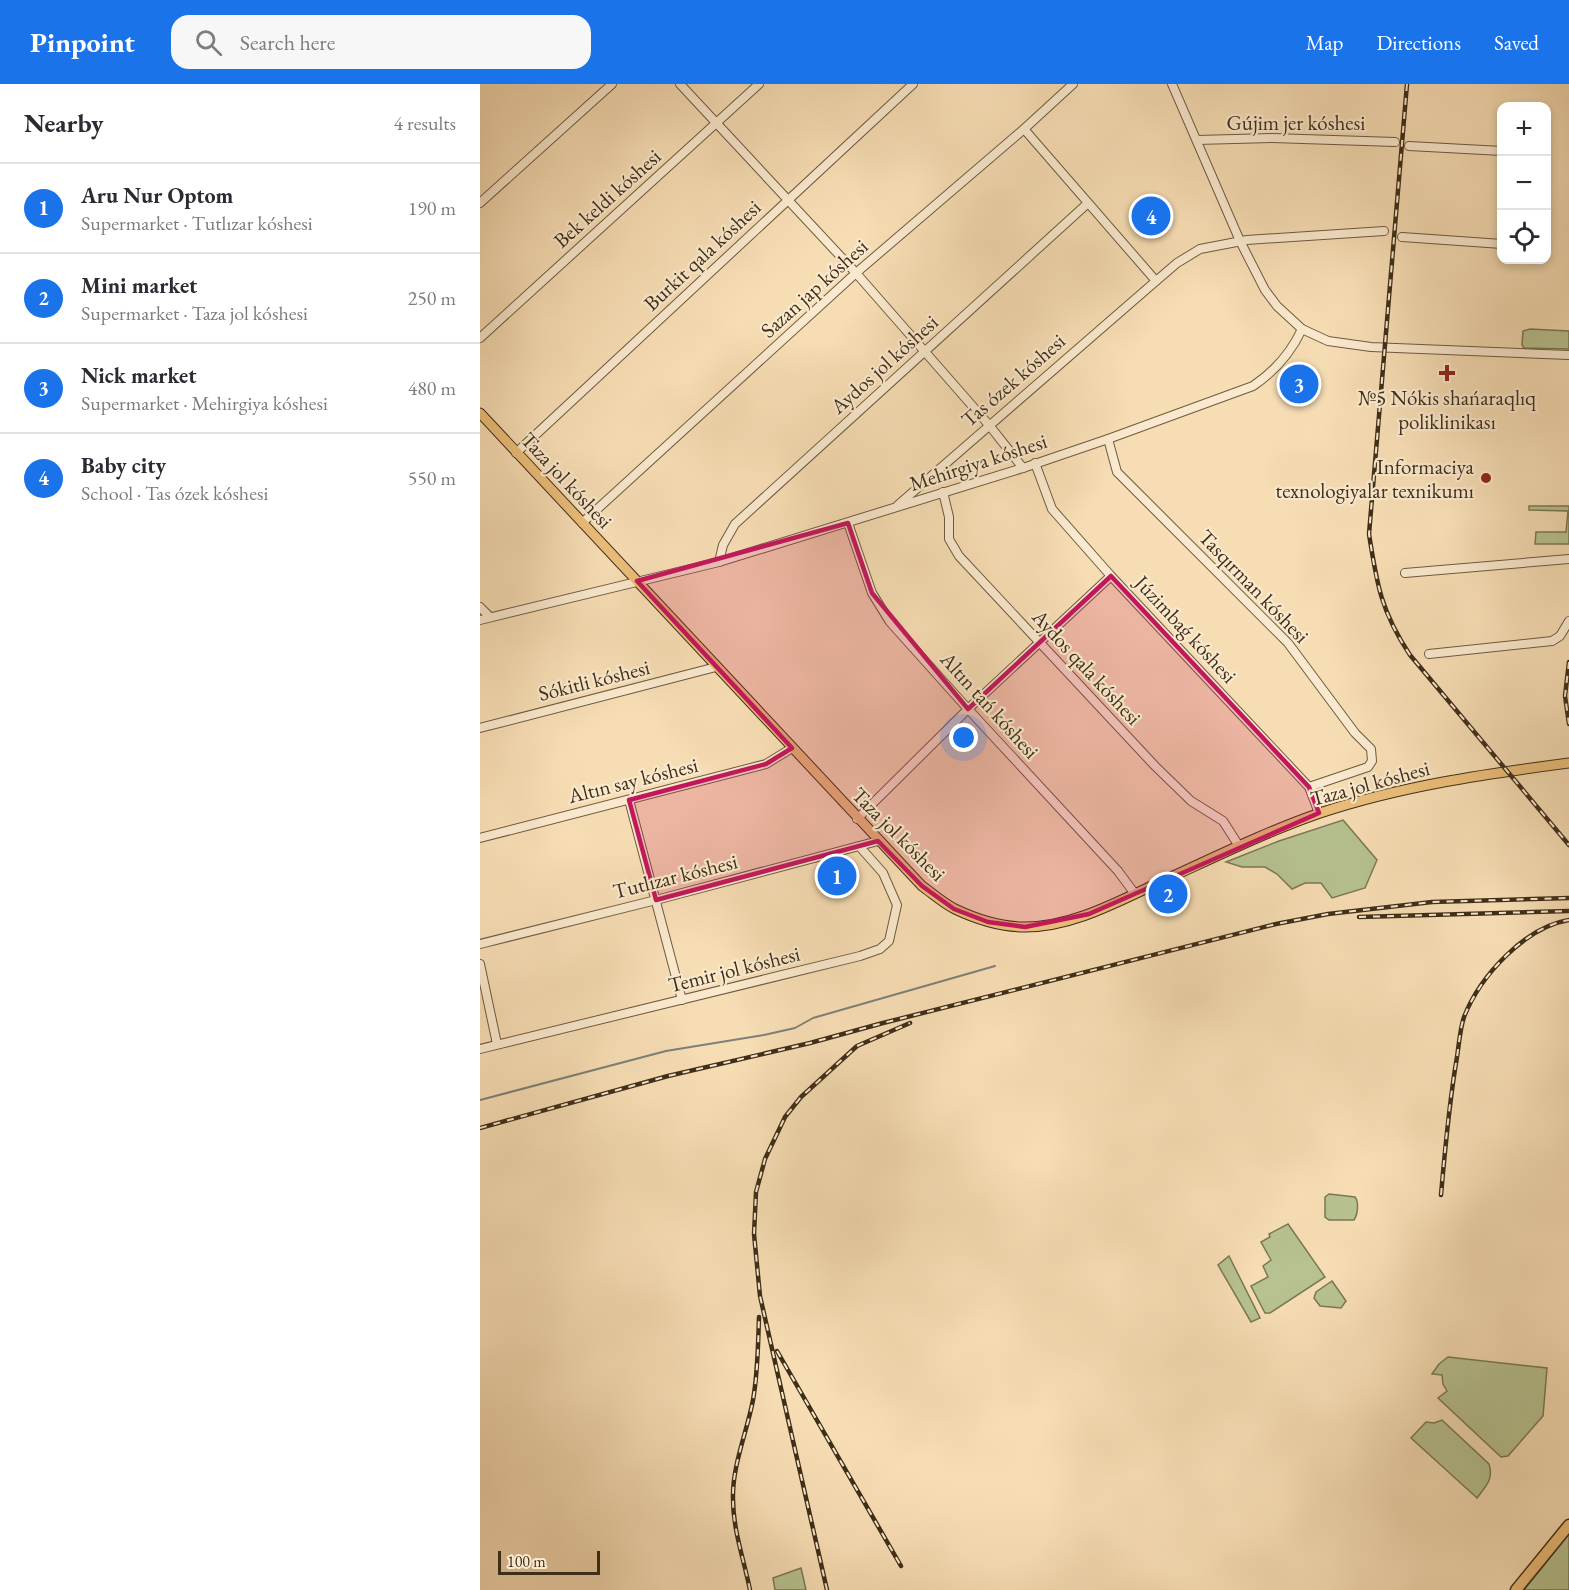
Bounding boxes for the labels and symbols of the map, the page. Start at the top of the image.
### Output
street label: Gújim jer kóshesi [1227,109,1365,136]
street label: Bek keldi kóshesi [548,143,666,253]
street label: Burkit qala kóshesi [638,194,766,316]
pin: 4 [1132,194,1170,238]
street label: Sazan jap kóshesi [755,233,873,343]
street label: Aydos jol kóshesi [824,309,943,420]
street label: Tas ózek kóshesi [955,327,1071,433]
pin: 3 [1280,362,1318,406]
marker: №5 Nókis shańaraqlıq poliklinikası [1438,364,1456,382]
place label: №5 Nókis shańaraqlıq poliklinikası [1358,384,1536,435]
street label: Taza jol kóshesi [515,426,619,534]
street label: Mehirgiya kóshesi [906,427,1050,497]
place label: Informaciya texnologiyalar texnikumı [1276,453,1475,504]
marker: Informaciya texnologiyalar texnikumı [1479,471,1493,485]
street label: Tasqırman kóshesi [1193,523,1315,649]
street label: Júzimbaǵ kóshesi [1128,568,1243,689]
street label: Aydos qala kóshesi [1026,603,1147,730]
street label: Altın tań kóshesi [934,645,1045,764]
street label: Sókitli kóshesi [536,653,652,707]
your location [949,723,978,752]
street label: Altın say kóshesi [564,751,701,809]
street label: Taza jol kóshesi [1307,754,1433,812]
street label: Taza jol kóshesi [846,781,952,887]
street label: Tutlızar kóshesi [610,847,740,905]
pin: 1 [818,854,856,898]
pin: 2 [1148,872,1188,916]
street label: Temir jol kóshesi [665,940,803,998]
scale bar [498,1548,600,1576]

